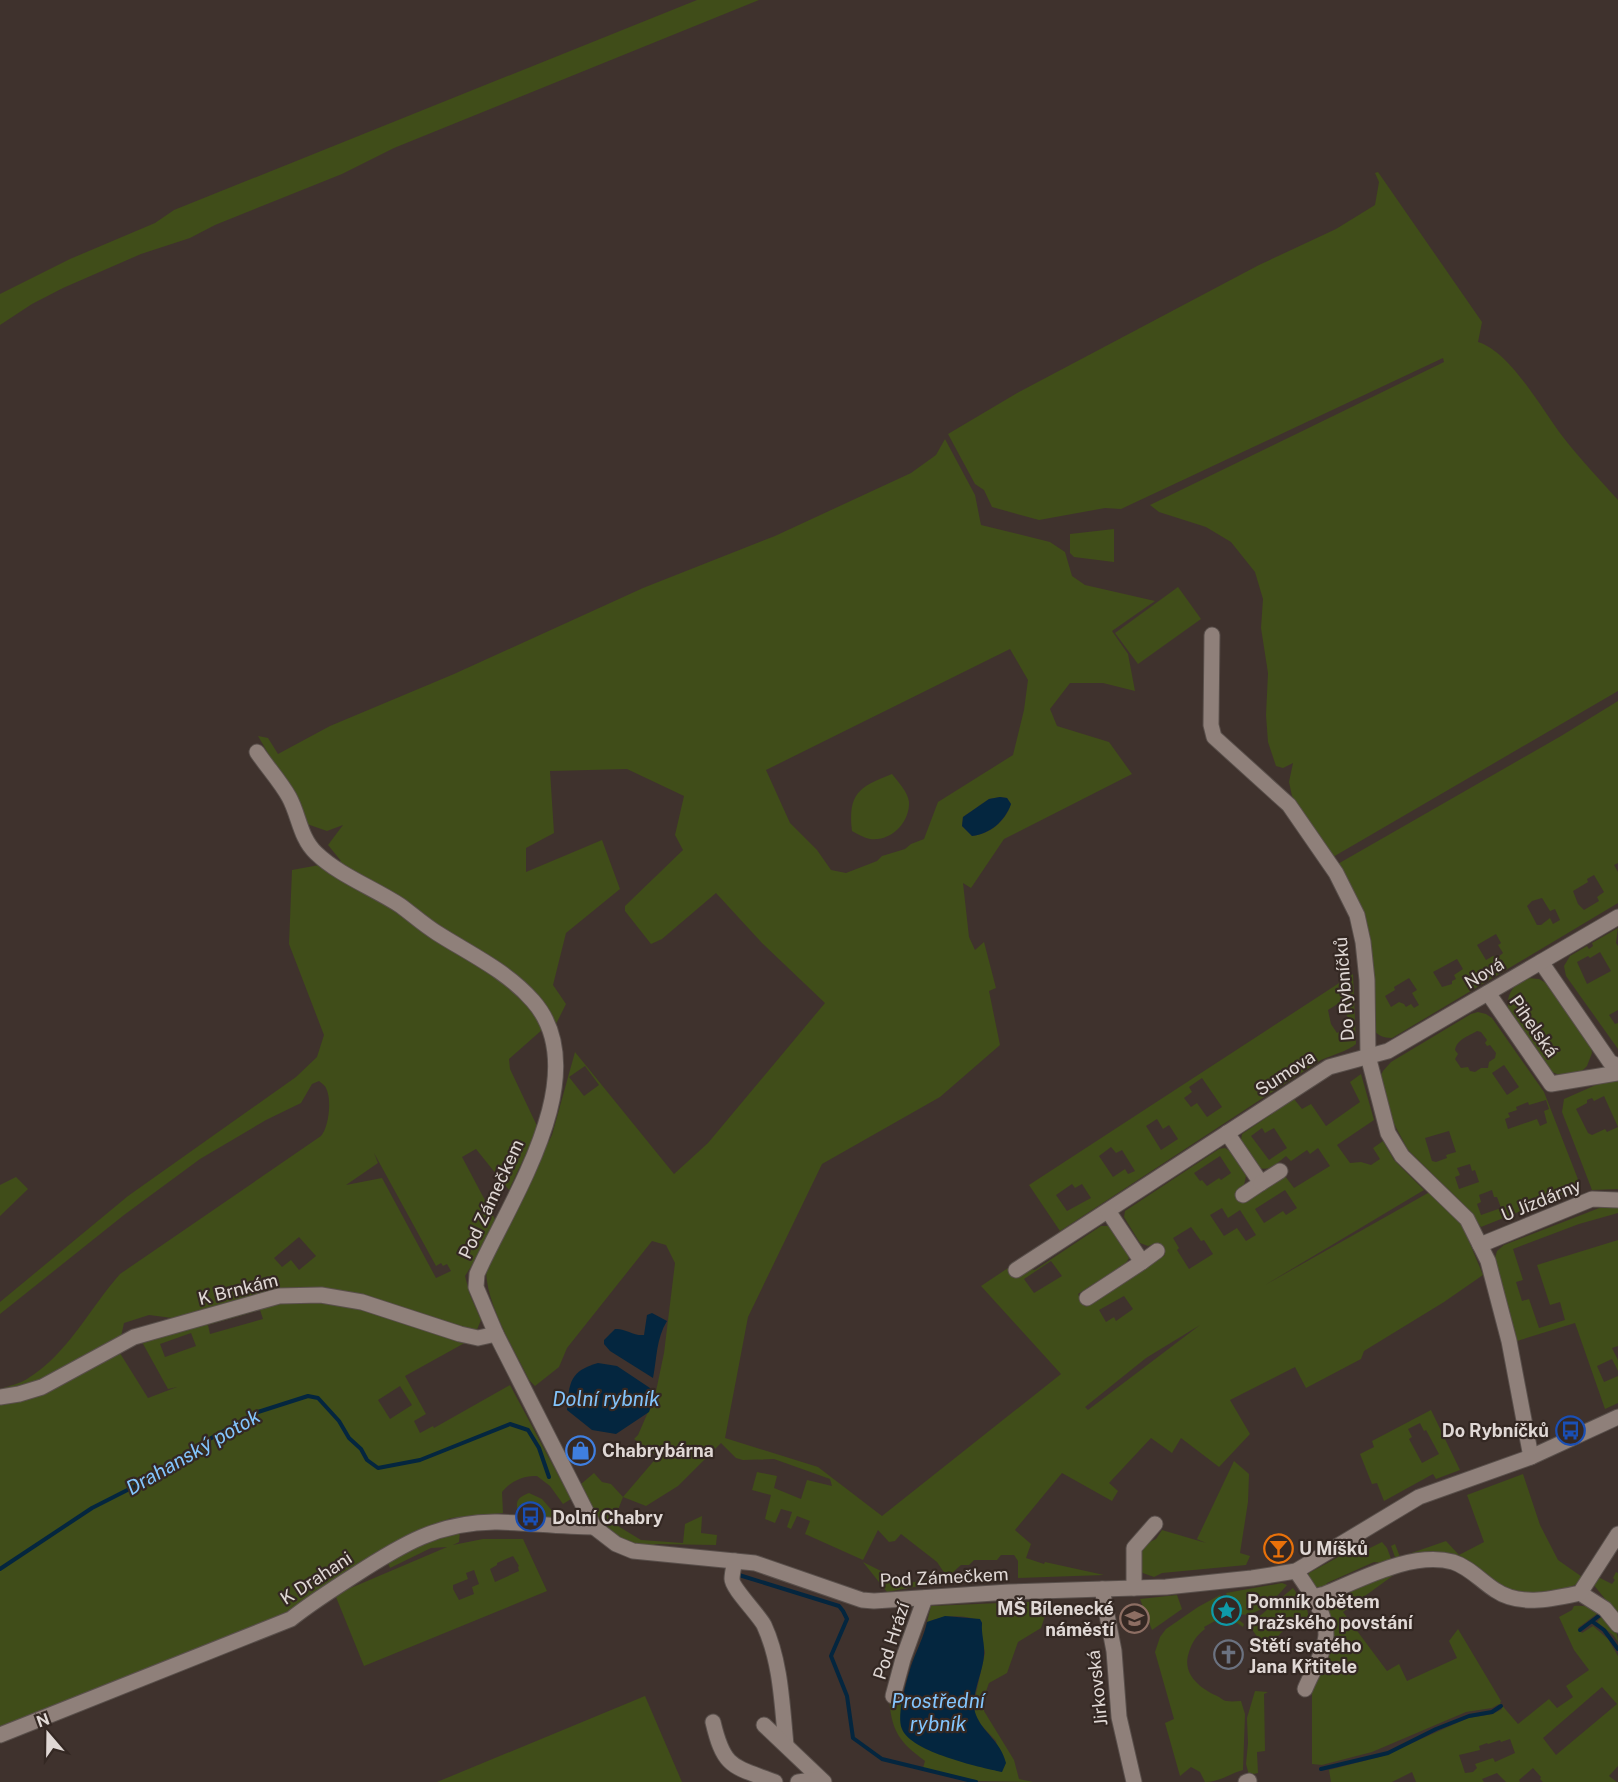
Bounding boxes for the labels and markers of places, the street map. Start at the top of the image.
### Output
bus stop icon: Do Rybníčků [1554,1414,1586,1446]
place label: Do Rybníčků [1442,1420,1549,1441]
shop icon: Chabrybárna [565,1434,597,1466]
place label: Chabrybárna [602,1440,714,1461]
bus stop icon: Dolní Chabry [515,1501,547,1533]
place label: Dolní Chabry [552,1507,663,1528]
bar icon: U Míšků [1262,1532,1294,1564]
place label: U Míšků [1299,1538,1368,1559]
place label: Pomník obětem Pražského povstání [1247,1591,1414,1633]
place icon: Pomník obětem Pražského povstání [1210,1595,1242,1627]
place label: MŠ Bílenecké náměstí [997,1597,1115,1640]
school or university icon: MŠ Bílenecké náměstí [1119,1602,1151,1634]
place label: Stětí svatého Jana Křtitele [1249,1635,1362,1677]
church icon: Stětí svatého Jana Křtitele [1212,1639,1244,1671]

